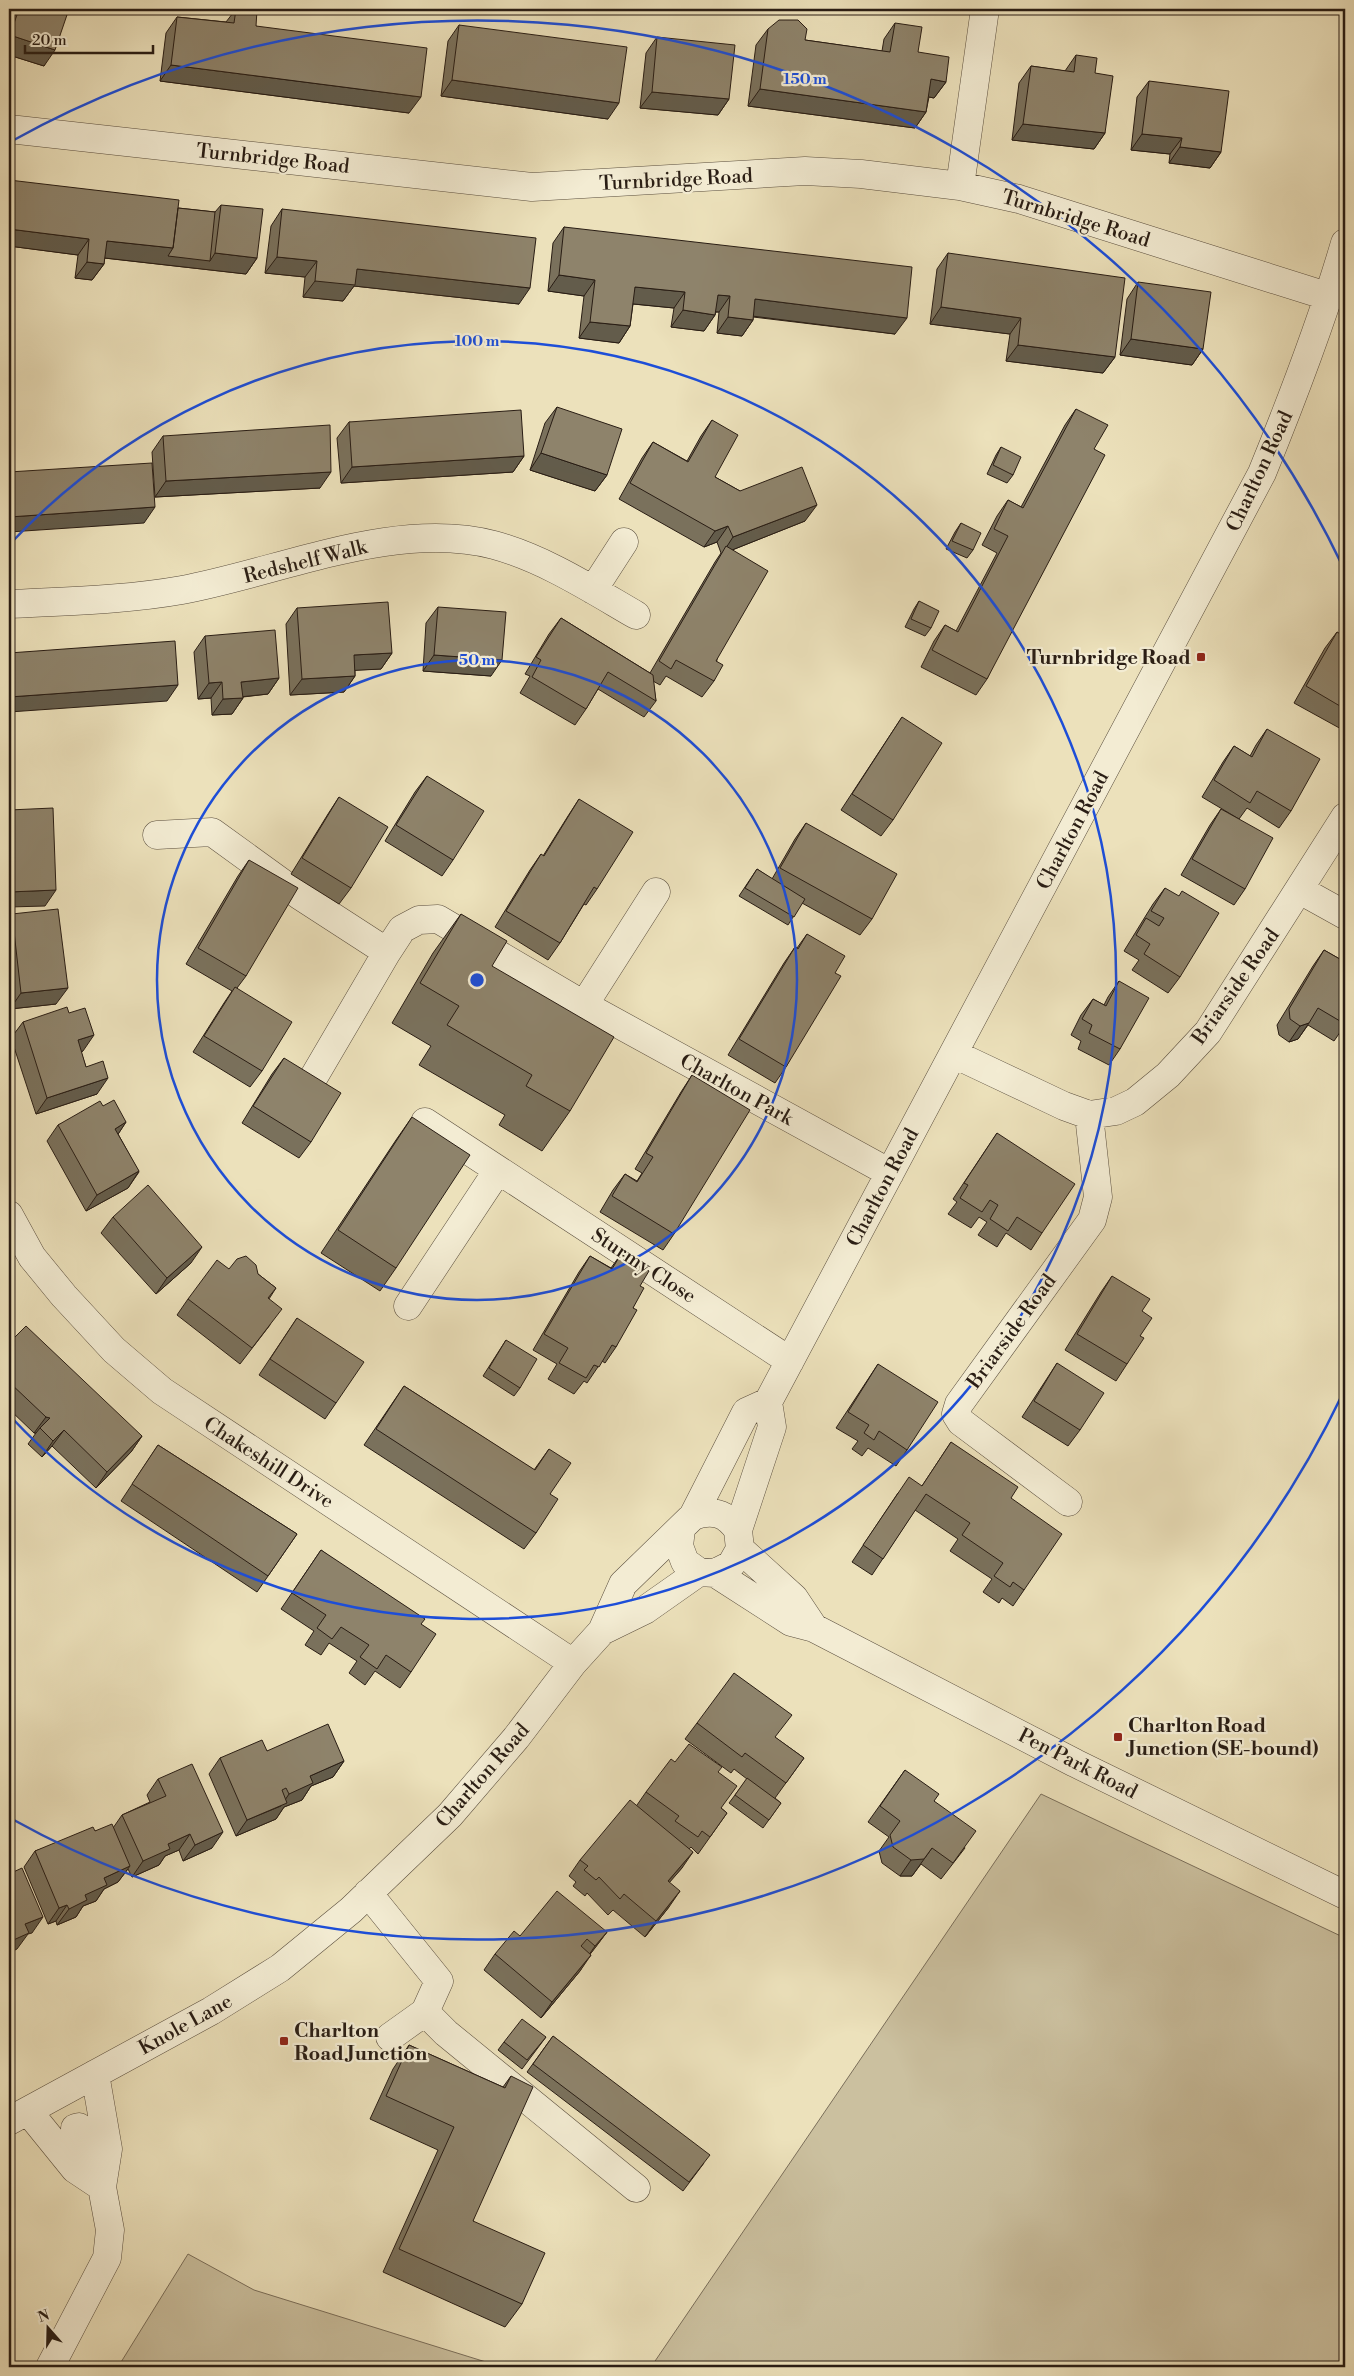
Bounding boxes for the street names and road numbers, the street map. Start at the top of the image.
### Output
street label: Turnbridge Road [195,139,351,180]
street label: Turnbridge Road [599,164,754,197]
street label: Turnbridge Road [998,185,1153,254]
street label: Charlton Road [1221,407,1300,536]
street label: Redshelf Walk [241,535,371,590]
street label: Charlton Road [1032,767,1115,894]
street label: Briarside Road [1186,924,1286,1050]
street label: Charlton Park [675,1049,799,1132]
street label: Charlton Road [842,1124,925,1251]
street label: Sturmy Close [586,1223,700,1309]
street label: Briarside Road [962,1269,1063,1395]
street label: Chakeshill Drive [198,1412,338,1515]
street label: Charlton Road [431,1718,536,1833]
street label: Pen Park Road [1013,1724,1142,1805]
street label: Knole Lane [135,1989,237,2061]

